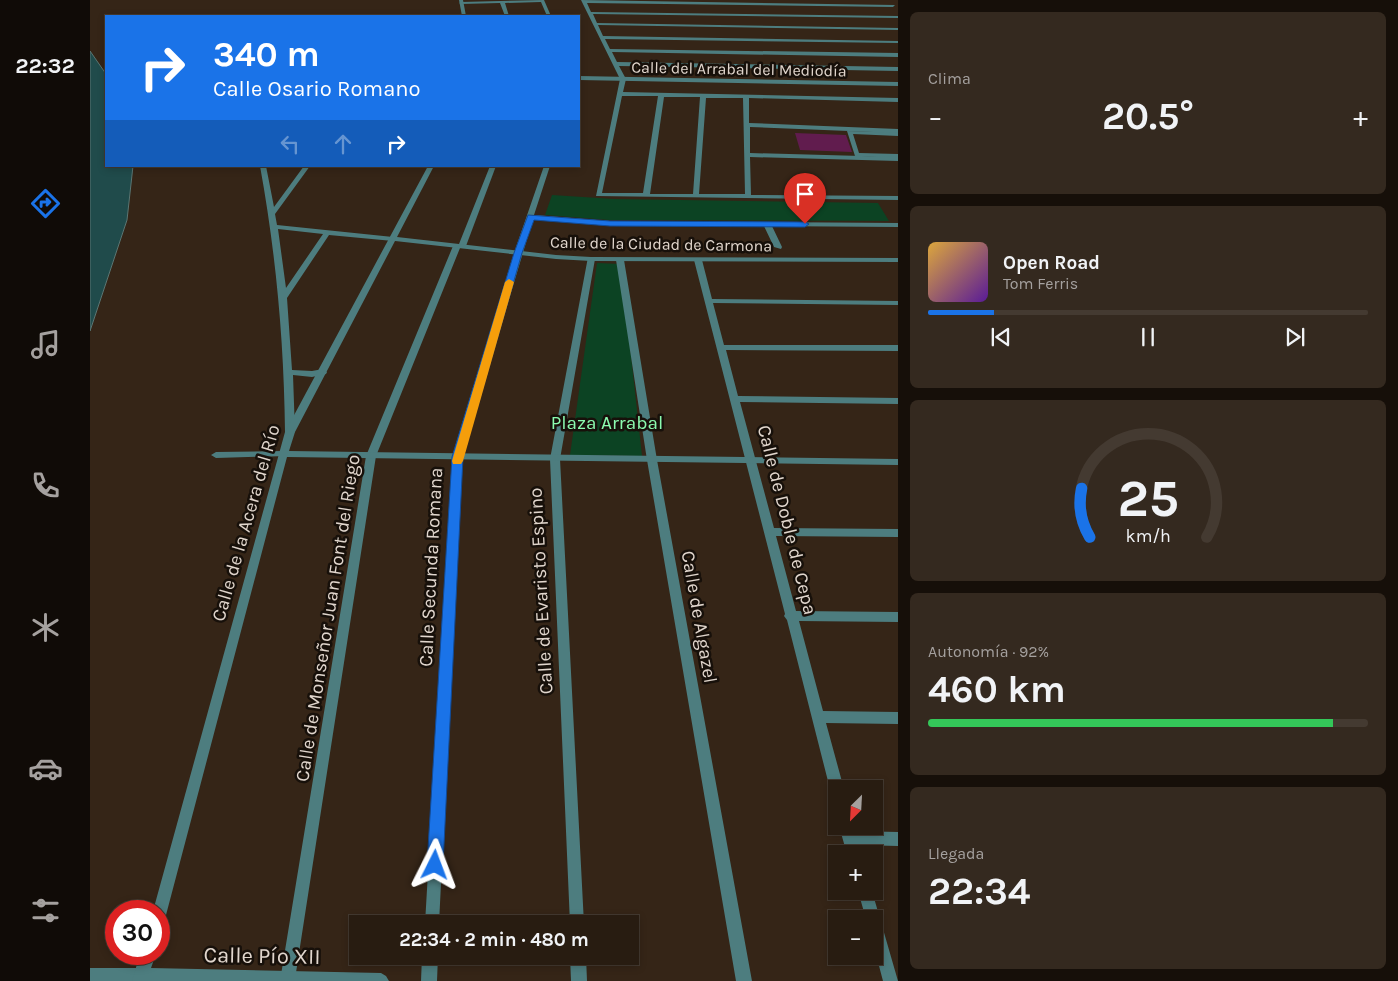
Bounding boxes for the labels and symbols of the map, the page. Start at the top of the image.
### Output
street label: Calle del Arrabal del Mediodía [631,58,847,80]
pin [784,173,826,224]
street label: Calle de la Ciudad de Carmona [550,233,772,255]
park label: Plaza Arrabal [551,412,663,434]
street label: Calle de la Acera del Río [207,422,285,624]
street label: Calle de Doble de Cepa [753,423,821,617]
street label: Calle de Monseñor Juan Font del Riego [291,453,365,783]
street label: Calle Secunda Romana [415,467,447,667]
street label: Calle de Evaristo Espino [525,487,557,695]
street label: Calle de Algazel [677,549,721,685]
north arrow [828,780,882,835]
position arrow [408,838,460,890]
speed limit sign: 30 [105,900,170,965]
street label: Calle Pío XII [203,942,321,970]

